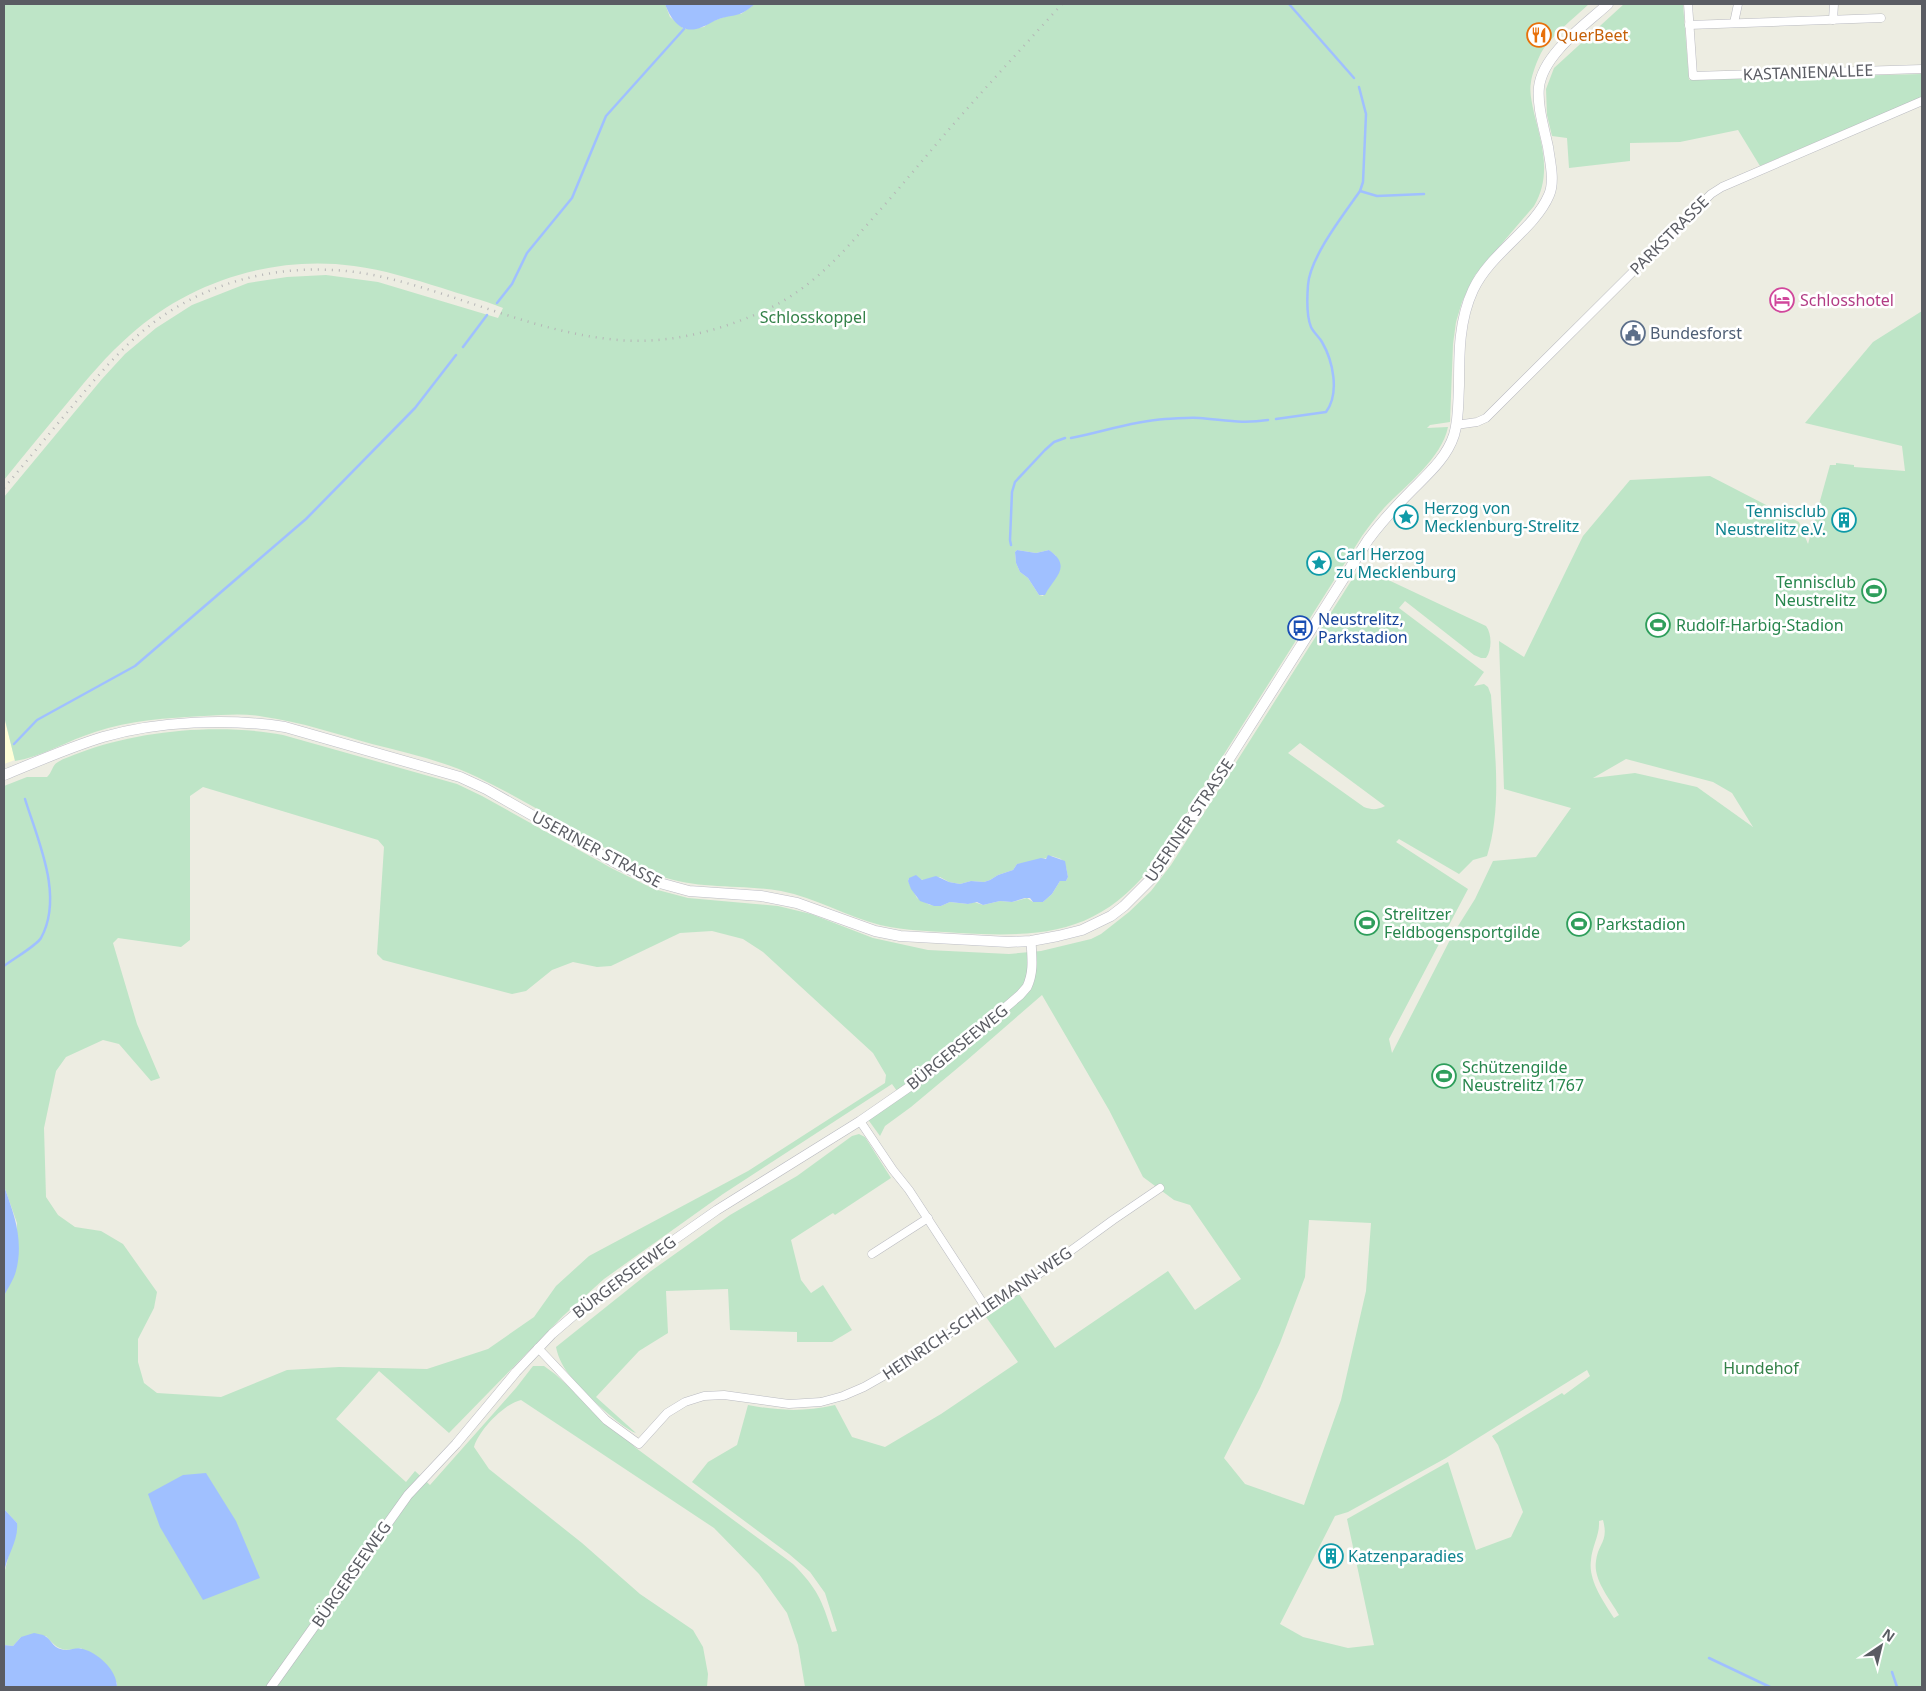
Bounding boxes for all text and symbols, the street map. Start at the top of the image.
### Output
restaurant icon: QuerBeet [1526,22,1552,48]
place label: QuerBeet [1556,24,1628,46]
street label: KASTANIENALLEE [1742,59,1874,85]
street label: PARKSTRASSE [1625,191,1713,279]
hotel icon: Schlosshotel [1769,287,1795,313]
place label: Schlosshotel [1800,289,1894,311]
park label: Schlosskoppel [760,306,866,328]
public building icon: Bundesforst [1620,320,1646,346]
place label: Bundesforst [1650,322,1742,344]
place label: Herzog von Mecklenburg-Strelitz [1424,497,1579,537]
place label: Tennisclub Neustrelitz e.V. [1715,500,1826,540]
place icon: Herzog von Mecklenburg-Strelitz [1393,504,1419,530]
building icon: Tennisclub Neustrelitz e.V. [1831,507,1857,533]
place label: Carl Herzog zu Mecklenburg [1336,543,1456,583]
place icon: Carl Herzog zu Mecklenburg [1306,550,1332,576]
place label: Tennisclub Neustrelitz [1775,571,1856,611]
sports icon: Tennisclub Neustrelitz [1861,578,1887,604]
place label: Neustrelitz, Parkstadion [1318,608,1408,648]
sports icon: Rudolf-Harbig-Stadion [1645,612,1671,638]
place label: Rudolf-Harbig-Stadion [1676,614,1844,636]
bus stop icon: Neustrelitz, Parkstadion [1287,615,1313,641]
street label: USERINER STRASSE [1140,754,1238,886]
street label: USERINER STRASSE [528,805,666,893]
place label: Strelitzer Feldbogensportgilde [1384,903,1540,943]
sports icon: Strelitzer Feldbogensportgilde [1354,910,1380,936]
sports icon: Parkstadion [1566,911,1592,937]
place label: Parkstadion [1596,913,1686,935]
street label: BÜRGERSEEWEG [902,999,1012,1095]
place label: Schützengilde Neustrelitz 1767 [1462,1056,1584,1096]
sports icon: Schützengilde Neustrelitz 1767 [1431,1063,1457,1089]
street label: BÜRGERSEEWEG [568,1231,680,1323]
street label: HEINRICH-SCHLIEMANN-WEG [878,1241,1076,1385]
park label: Hundehof [1723,1357,1800,1379]
street label: BÜRGERSEEWEG [306,1517,396,1631]
building icon: Katzenparadies [1318,1543,1344,1569]
place label: Katzenparadies [1348,1545,1464,1567]
north arrow [1856,1621,1906,1671]
text: N [1879,1624,1899,1646]

